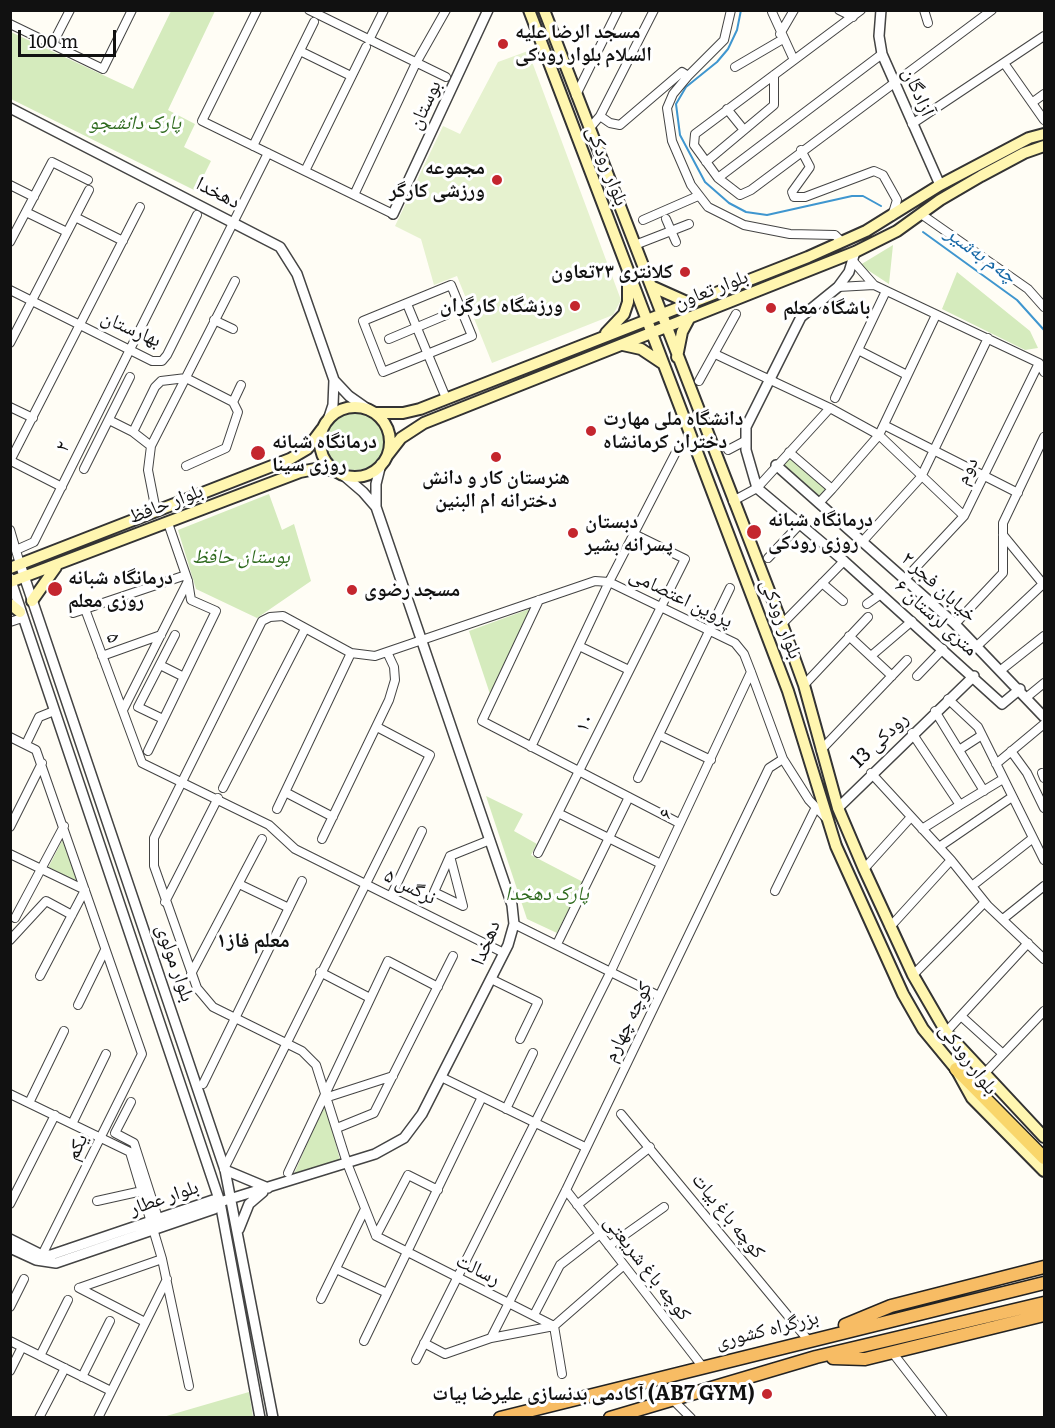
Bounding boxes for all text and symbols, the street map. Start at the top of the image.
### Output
scale bar [21,18,118,56]
place label: مسجد الرضا علیه السلام بلوار رودکی [515,20,652,67]
text: 100 m [29,27,78,54]
marker: مسجد الرضا علیه السلام بلوار رودکی [496,37,510,51]
street label: آزادگان [897,64,939,120]
street label: بوستان [403,76,447,134]
park label: پارک دانشجو [89,111,181,135]
street label: بلوار رودکی [581,123,633,209]
place label: مجموعه ورزشی کارگر [389,156,485,203]
street label: دهخدا [192,172,244,214]
marker: مجموعه ورزشی کارگر [490,173,504,187]
water label: چەم بەشیر [940,221,1022,289]
place label: کلانتری ۲۳تعاون [551,260,673,284]
street label: بلوار تعاون [671,265,751,315]
marker: کلانتری ۲۳تعاون [678,265,692,279]
place label: ورزشگاه کارگران [440,294,563,318]
place label: باشگاه معلم [783,296,870,320]
marker: ورزشگاه کارگران [568,299,582,313]
marker: باشگاه معلم [764,301,778,315]
street label: بهارستان [97,305,165,353]
place label: دانشگاه ملی مهارت دختران کرمانشاه [603,407,743,454]
marker: دانشگاه ملی مهارت دختران کرمانشاه [584,424,598,438]
place label: درمانگاه شبانه روزی سینا [272,430,377,477]
street label: ۲ [50,438,76,456]
marker: درمانگاه شبانه روزی سینا [249,444,267,462]
marker: هنرستان کار و دانش دخترانه ام البنین [489,450,503,464]
street label: دوم [950,453,984,489]
place label: هنرستان کار و دانش دخترانه ام البنین [422,466,570,513]
street label: بلوار حافظ [125,479,207,529]
place label: درمانگاه شبانه روزی رودکی [768,508,873,555]
place label: دبستان پسرانه بشير [585,510,673,557]
marker: درمانگاه شبانه روزی رودکی [745,523,763,541]
marker: دبستان پسرانه بشير [566,526,580,540]
park label: بوستان حافظ [192,545,290,569]
street label: خیابان فجر ۲ [896,547,982,627]
street label: پروین اعتصامی [625,563,737,633]
place label: درمانگاه شبانه روزی معلم [68,566,173,613]
street label: ۶ متری لرستان [890,575,982,661]
street label: بلوار رودکی [755,576,807,662]
place label: مسجد رضوی [364,578,460,602]
marker: درمانگاه شبانه روزی معلم [46,580,64,598]
marker: مسجد رضوی [345,583,359,597]
street label: ۵ [100,630,126,646]
street label: رودکی 13 [846,707,914,773]
street label: ۱۰ [570,710,600,736]
street label: ۶ [653,805,679,823]
street label: نرگس ۵ [380,864,440,910]
park label: پارک دهخدا [505,882,589,906]
street label: دهخدا [466,917,506,969]
street label: بلوار مولوی [151,921,199,1005]
district label: معلم فاز۱ [216,928,290,954]
street label: کوچه چهارم [598,978,658,1066]
street label: بلوار رودکی [933,1018,1003,1100]
street label: یکم [60,1130,94,1164]
street label: کوچه باغ بیات [686,1168,770,1264]
street label: بلوار عطار [126,1175,202,1221]
street label: کوچه باغ شریعتی [598,1210,696,1326]
street label: رسالت [452,1249,504,1291]
street label: بزرگراه کشوری [713,1306,821,1354]
place label: آکادمی بدنسازی علیرضا بیات (AB7 GYM) [432,1382,755,1406]
marker: آکادمی بدنسازی علیرضا بیات (AB7 GYM) [760,1387,774,1401]

